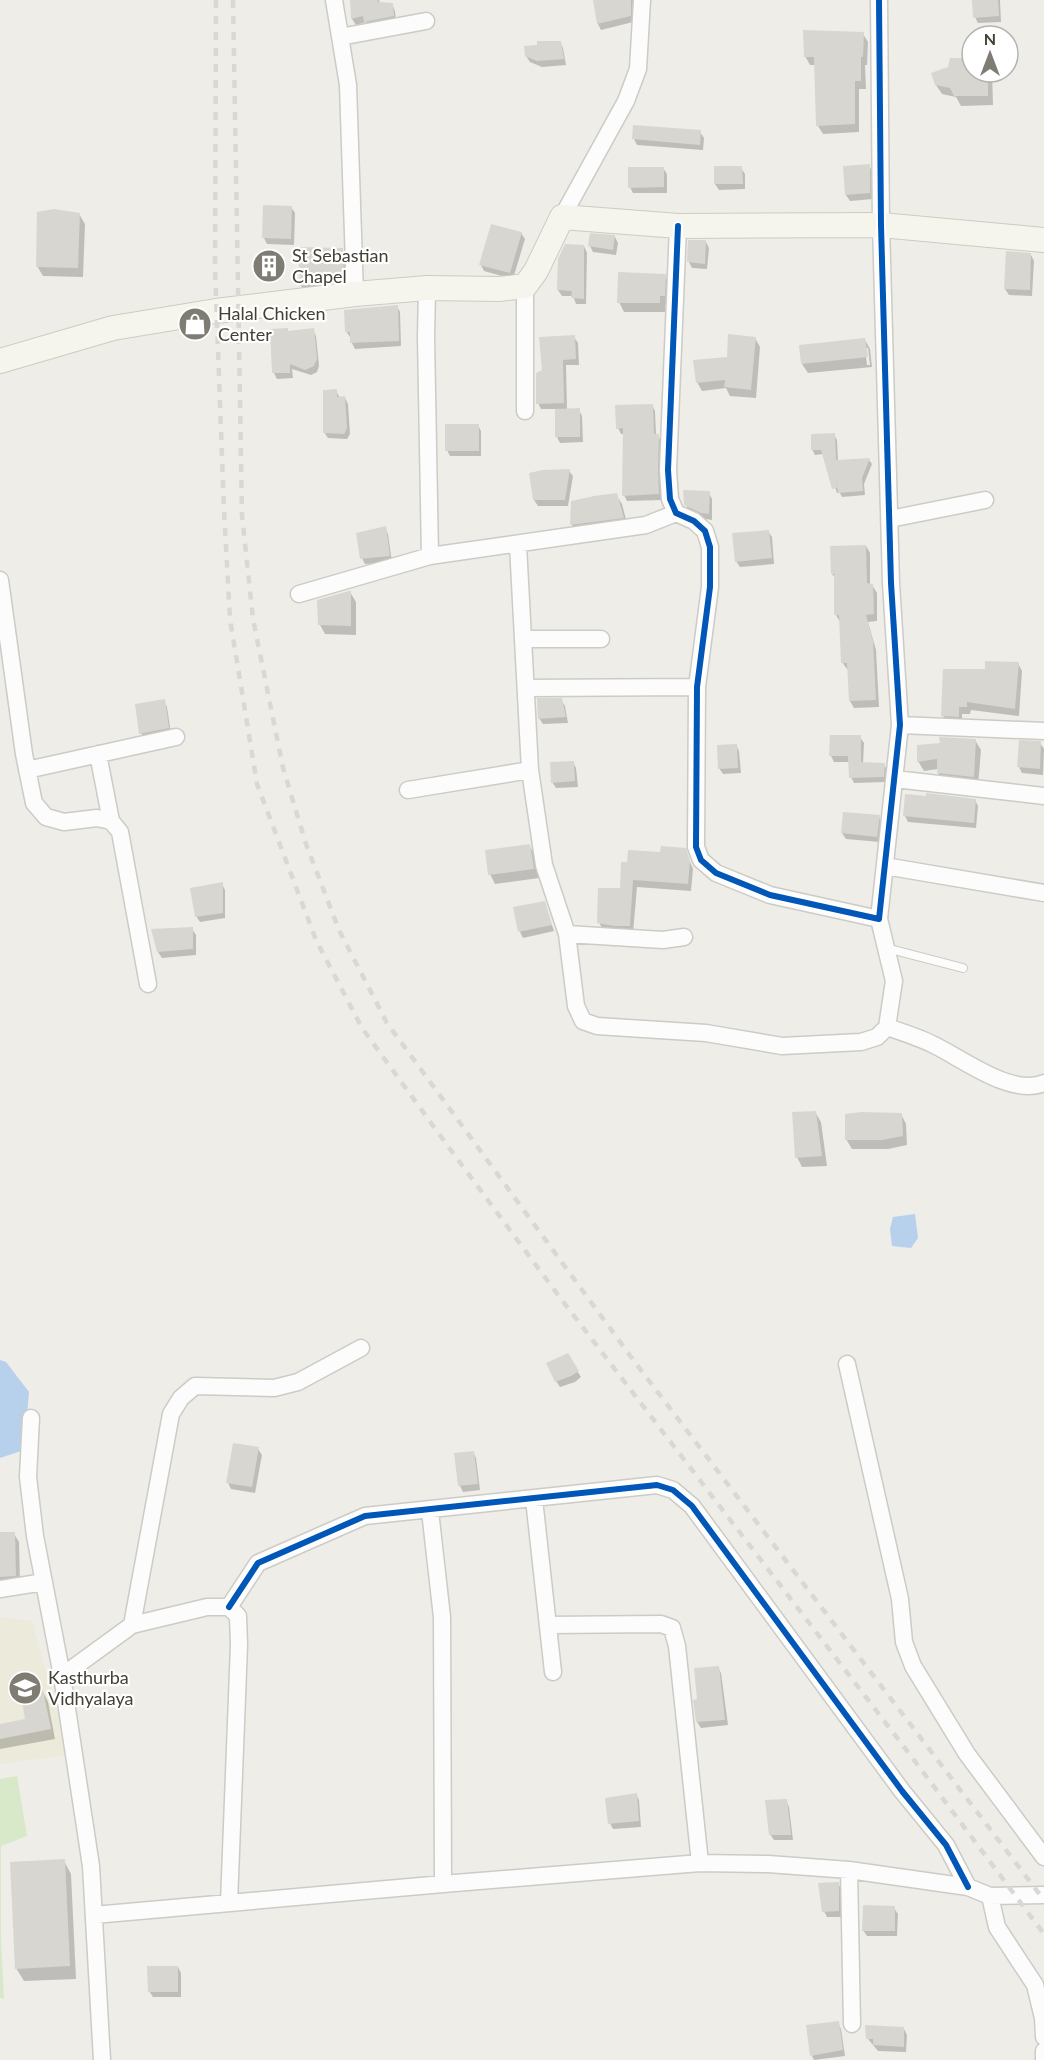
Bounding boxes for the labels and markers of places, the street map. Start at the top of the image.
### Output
place label: St Sebastian Chapel [292,244,389,287]
building icon: St Sebastian Chapel [251,248,287,284]
place label: Halal Chicken Center [218,302,326,345]
shop icon: Halal Chicken Center [177,306,213,342]
place label: Kasthurba Vidhyalaya [48,1666,133,1709]
school or university icon: Kasthurba Vidhyalaya [7,1670,43,1706]

